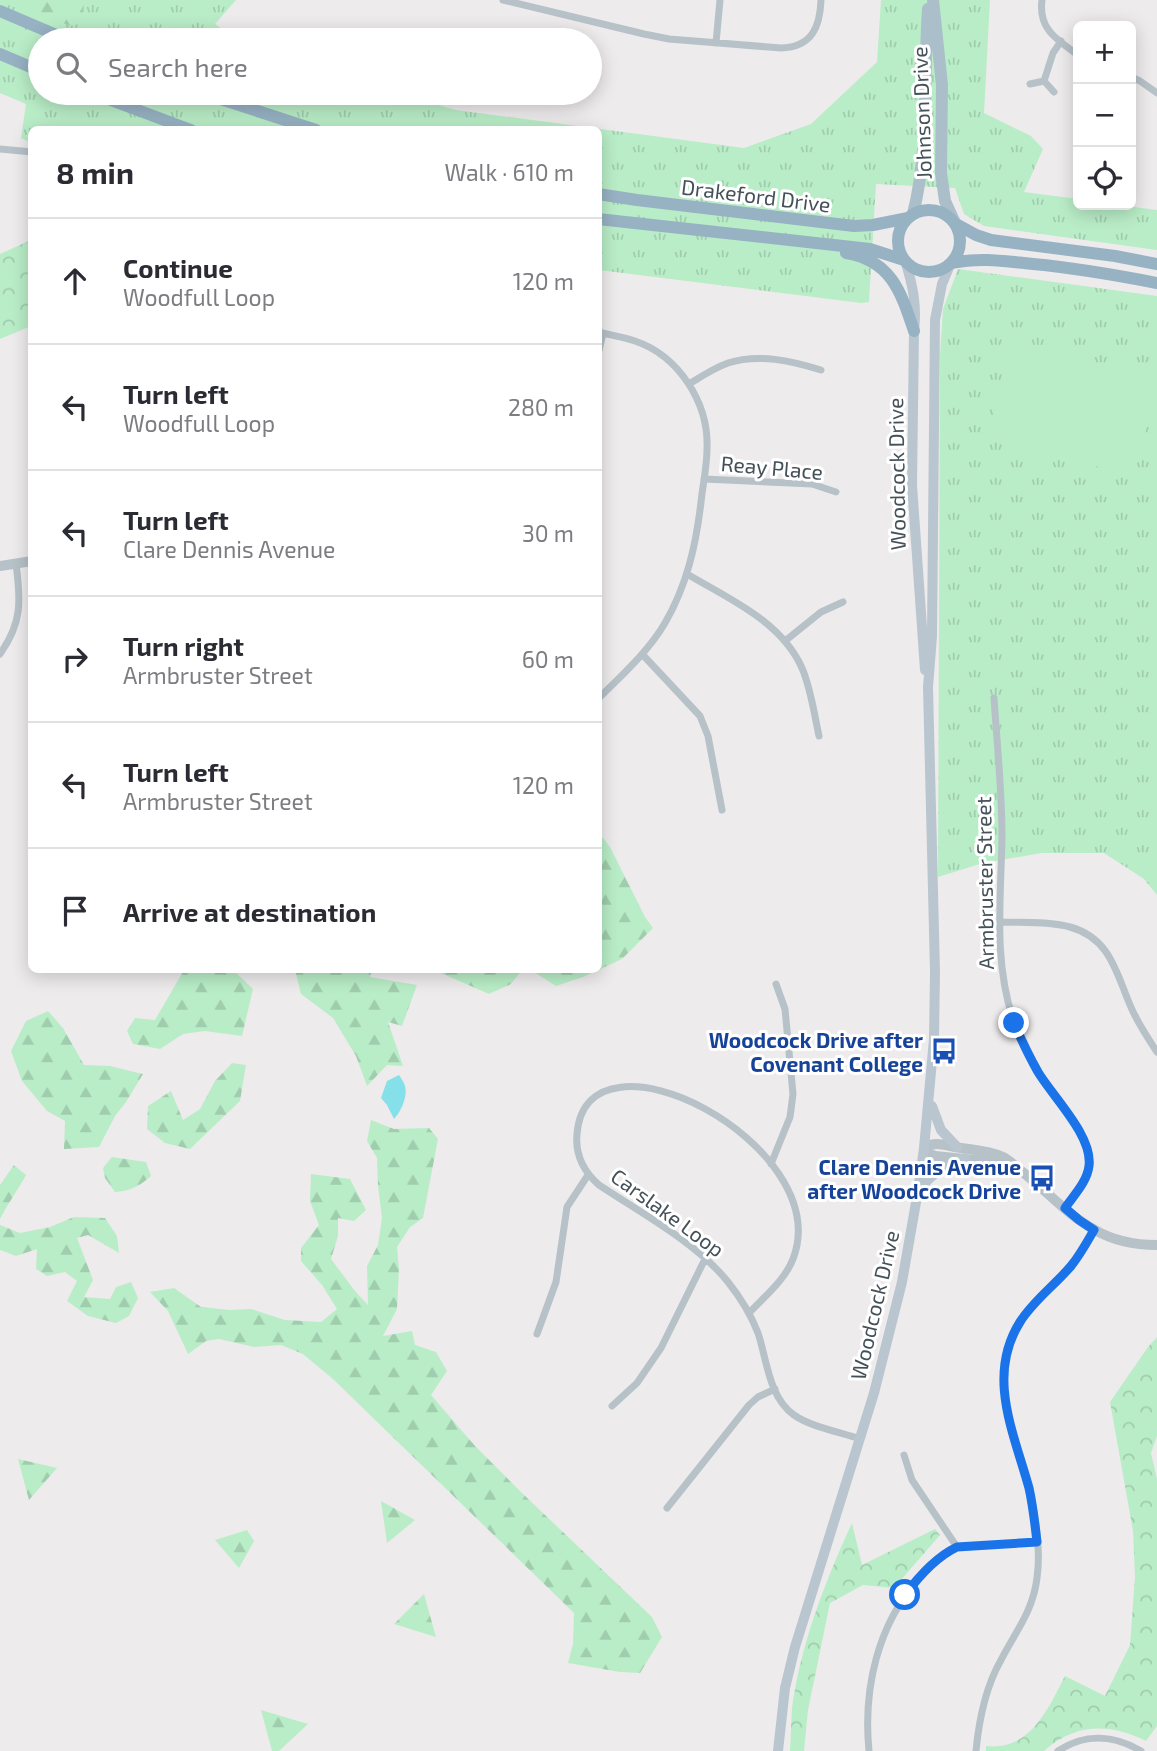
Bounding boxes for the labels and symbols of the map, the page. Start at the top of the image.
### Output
street label: Johnson Drive [906,46,936,180]
street label: Drakeford Drive [680,173,832,217]
street label: Woodcock Drive [882,397,910,551]
street label: Reay Place [720,450,824,484]
street label: Armbruster Street [970,796,998,970]
route end [998,1007,1029,1038]
place label: Woodcock Drive after Covenant College [709,1027,923,1076]
bus stop icon: Woodcock Drive after Covenant College [929,1036,959,1066]
place label: Clare Dennis Avenue after Woodcock Drive [807,1154,1021,1203]
street label: Carslake Loop [607,1163,729,1261]
bus stop icon: Clare Dennis Avenue after Woodcock Drive [1027,1163,1057,1193]
street label: Woodcock Drive [845,1228,903,1382]
route start [889,1579,920,1610]

